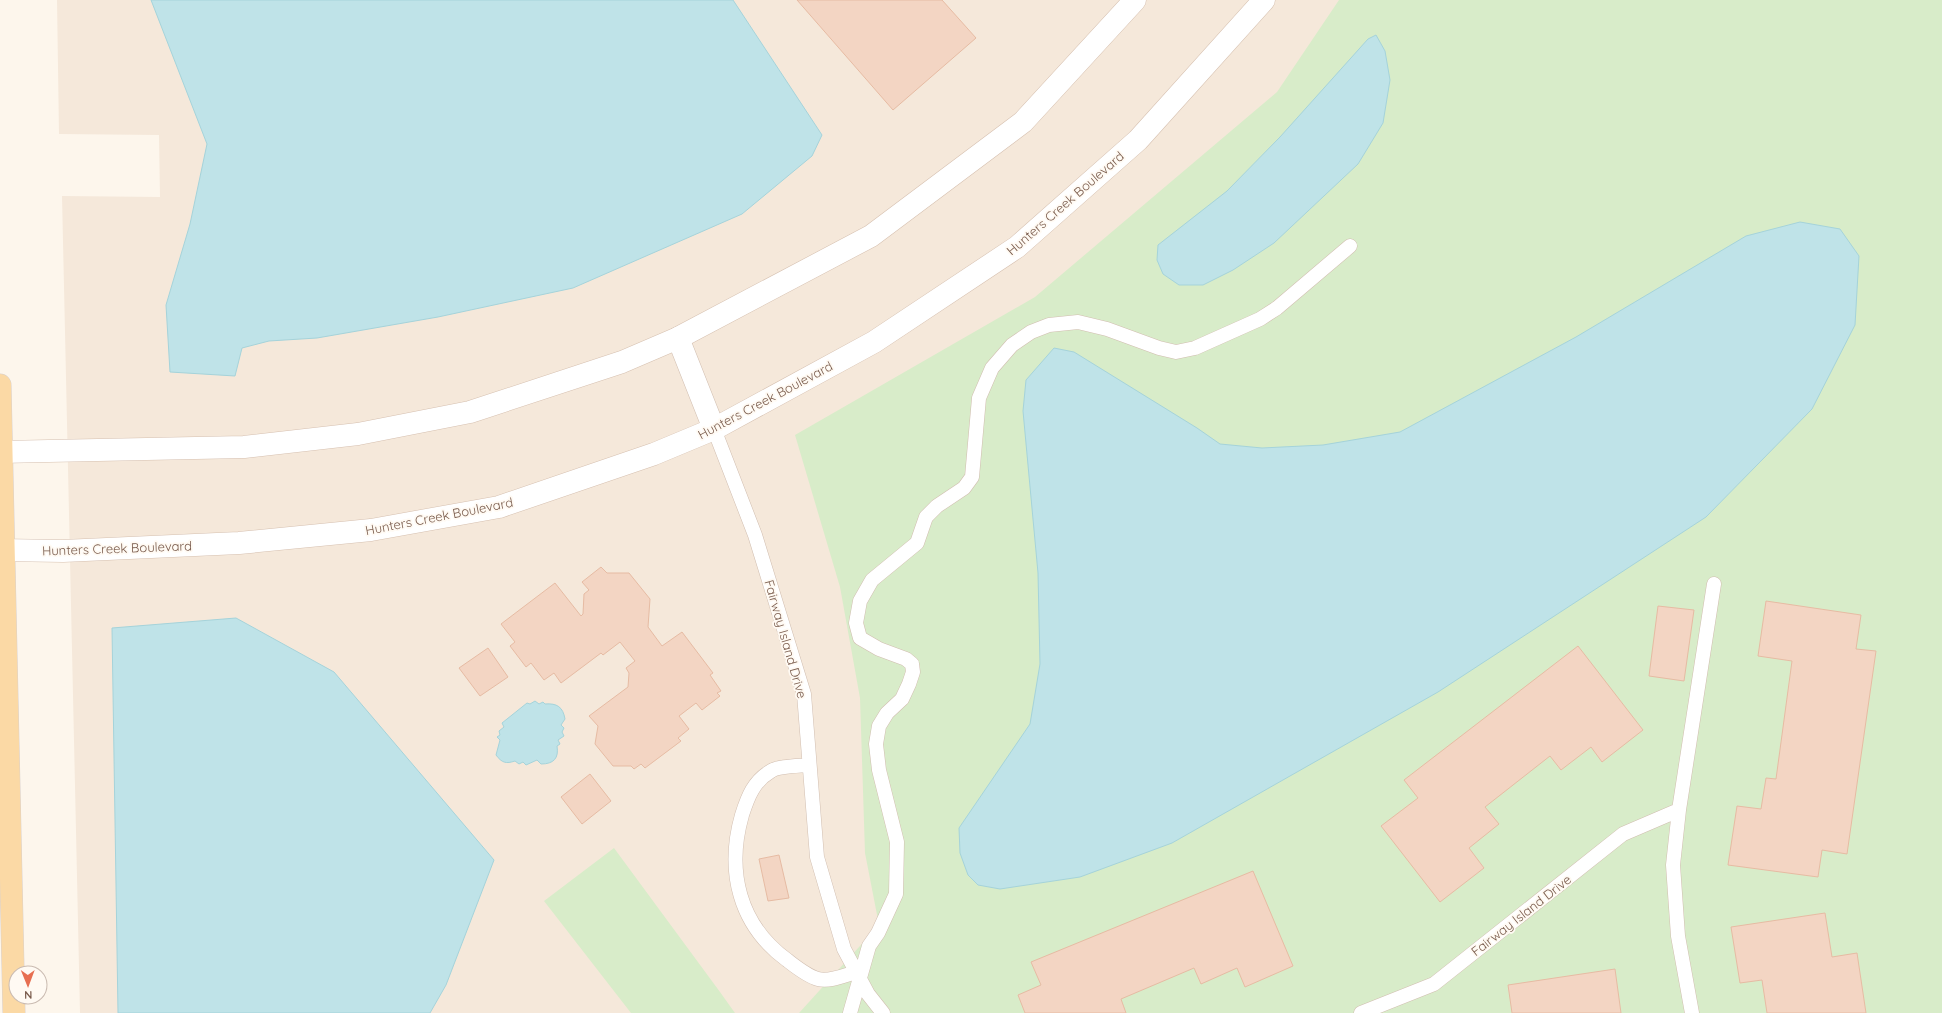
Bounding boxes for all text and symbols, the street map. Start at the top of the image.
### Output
street label: Hunters Creek Boulevard [1003,148,1127,258]
street label: Hunters Creek Boulevard [695,358,835,442]
street label: Hunters Creek Boulevard [364,494,514,538]
street label: Hunters Creek Boulevard [42,537,192,559]
street label: Fairway Island Drive [761,578,811,700]
street label: Fairway Island Drive [1468,871,1574,959]
north arrow [8,965,48,1005]
text: N [24,988,32,1002]

